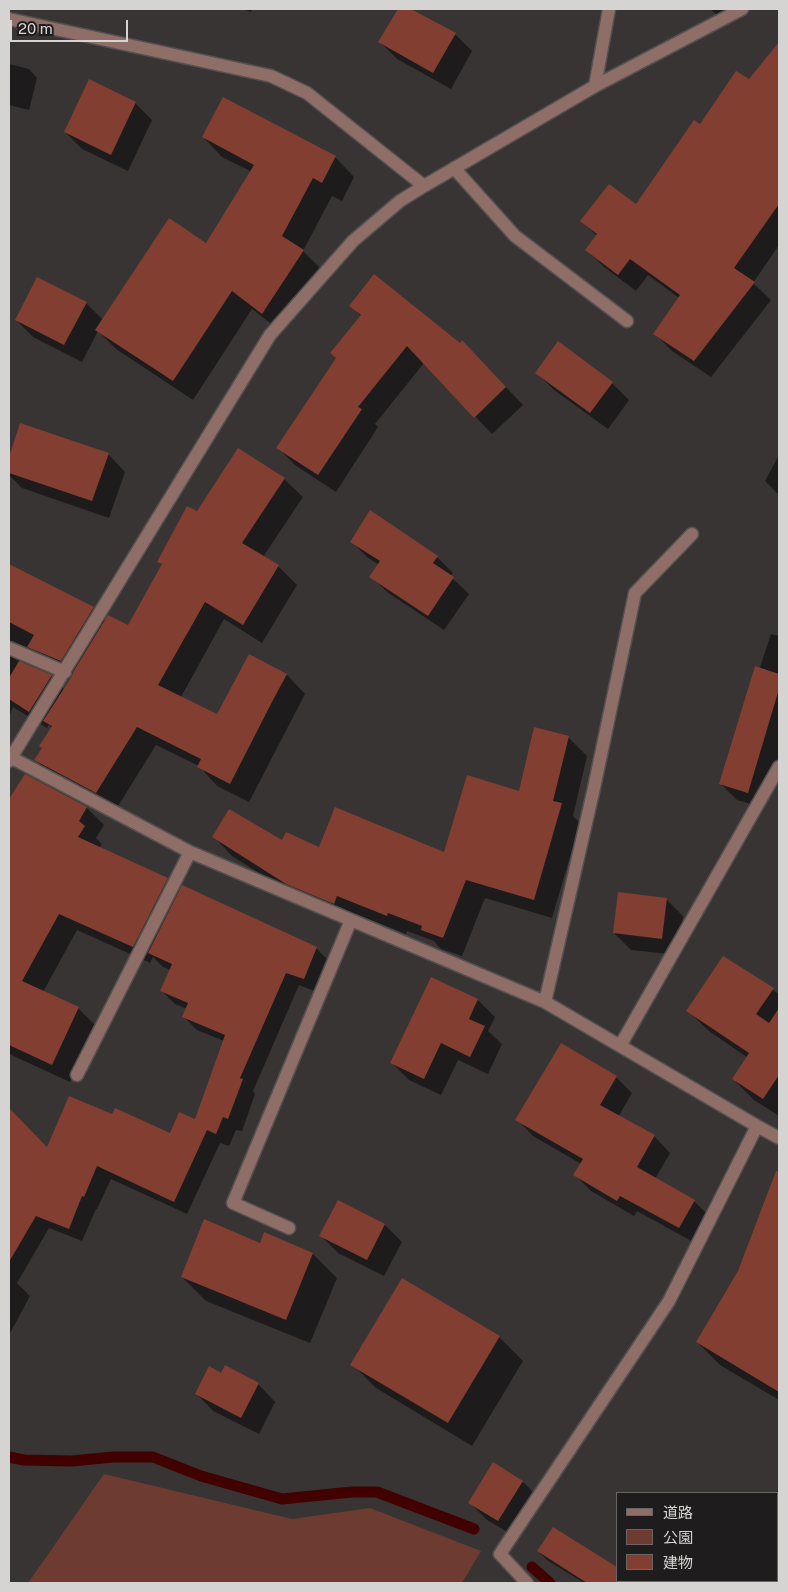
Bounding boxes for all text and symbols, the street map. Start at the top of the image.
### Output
scale bar [12,10,130,42]
text: 20 m [18,20,53,37]
legend [616,1492,778,1582]
text: 道路 [663,1504,693,1521]
text: 公園 [663,1529,693,1546]
text: 建物 [663,1554,693,1571]

